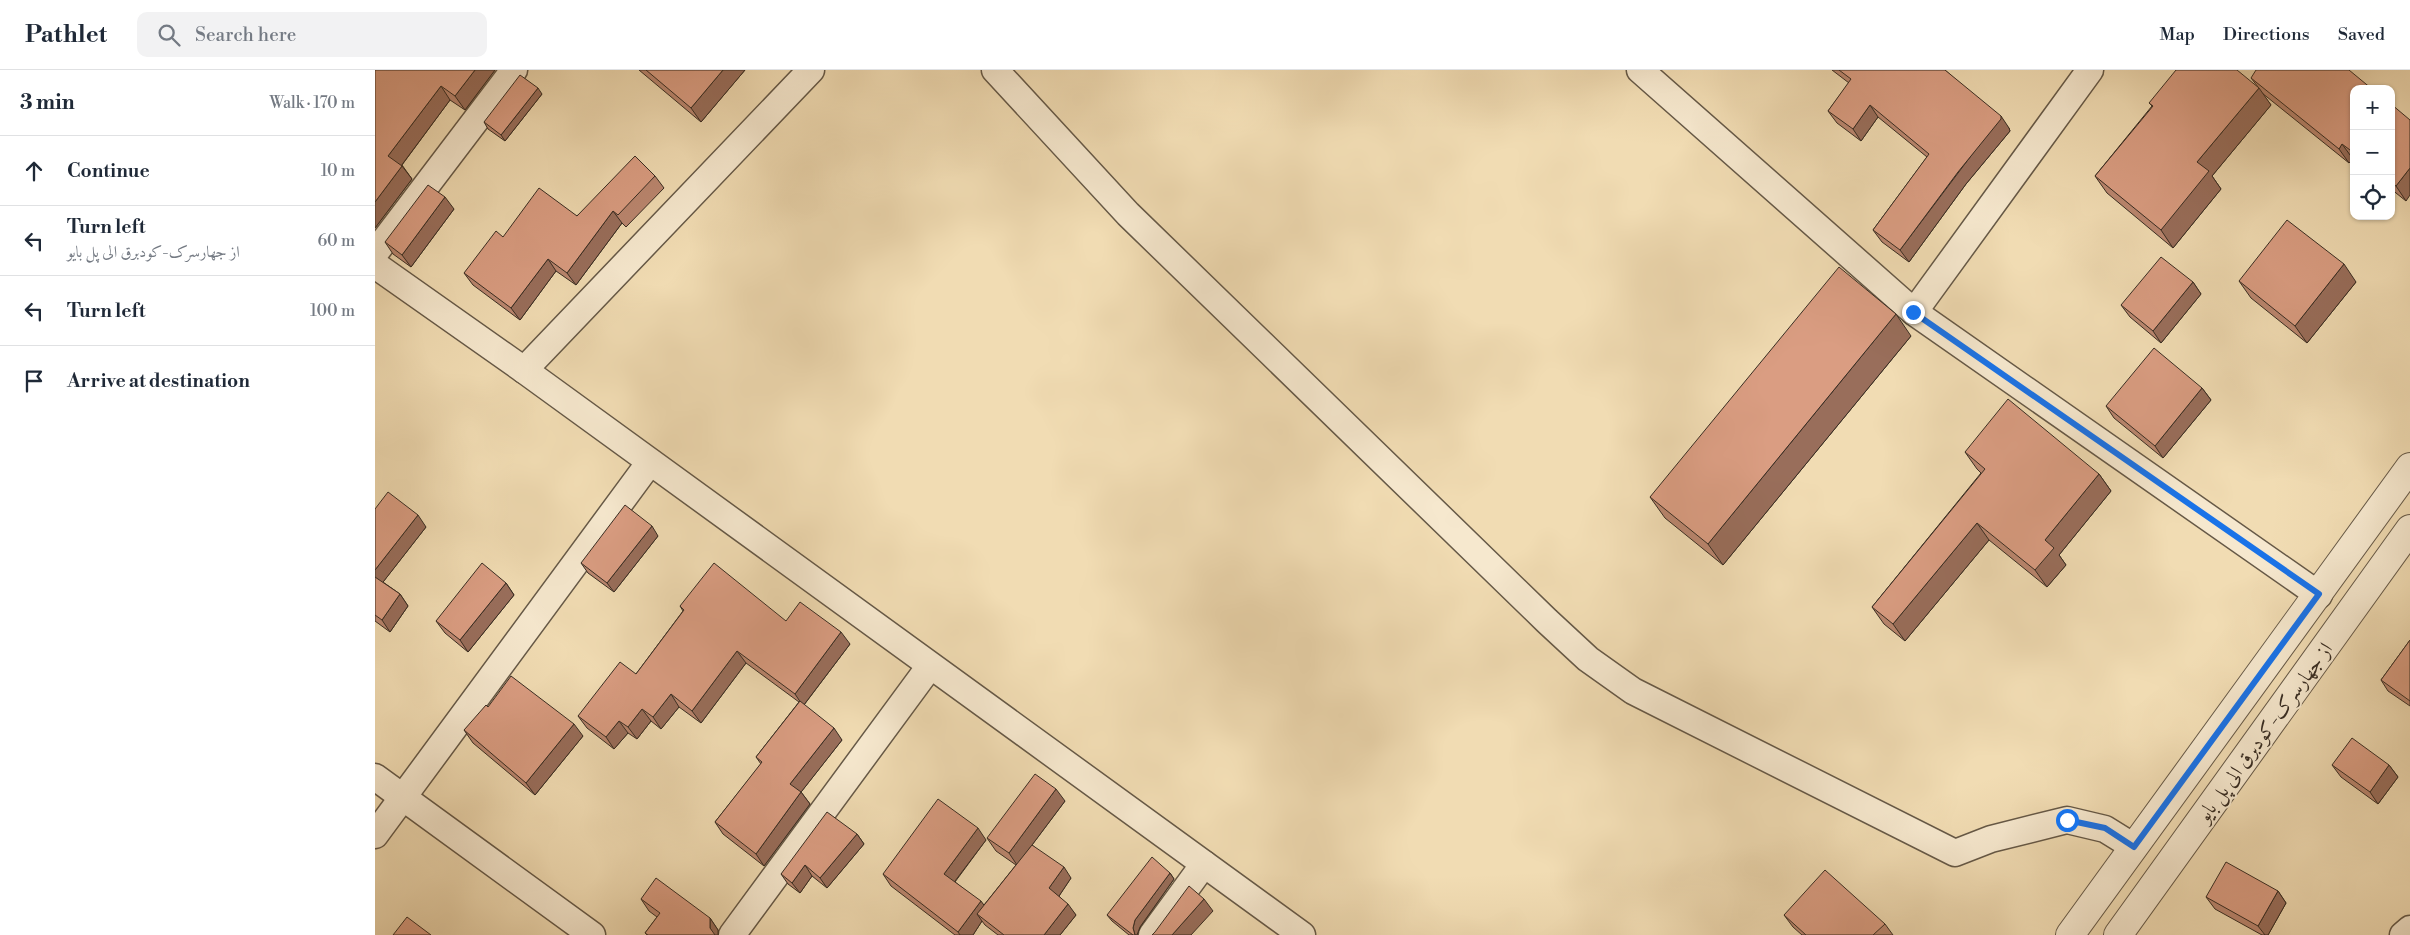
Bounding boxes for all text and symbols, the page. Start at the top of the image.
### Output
search box [137,12,487,57]
text: Pathlet [25,20,107,50]
icon: search [155,21,183,49]
text: Search here [195,23,296,47]
text: Map [2159,23,2195,46]
text: Directions [2223,23,2310,46]
text: Saved [2338,23,2385,46]
map controls [2350,85,2395,220]
button: + [2350,85,2395,130]
text: 3 min [20,90,75,116]
text: Walk · 170 m [269,93,355,113]
button: − [2350,130,2395,175]
icon: ahead [20,157,48,185]
text: Continue [67,159,150,183]
text: 10 m [321,161,355,181]
button: locate [2350,175,2395,220]
text: Turn left [67,215,146,239]
icon: left [20,227,48,255]
text: 60 m [317,231,355,251]
text: از جهارسرک-کودبرق الی پل بایو [67,242,240,262]
icon: left [20,297,48,325]
text: Turn left [67,299,146,323]
text: 100 m [310,301,355,321]
route end [1902,301,1925,324]
icon: arrive [20,367,48,395]
text: Arrive at destination [67,369,250,393]
street label: از جهارسرک-کودبرق الی پل بایو [2190,638,2340,830]
route start [2056,809,2079,832]

